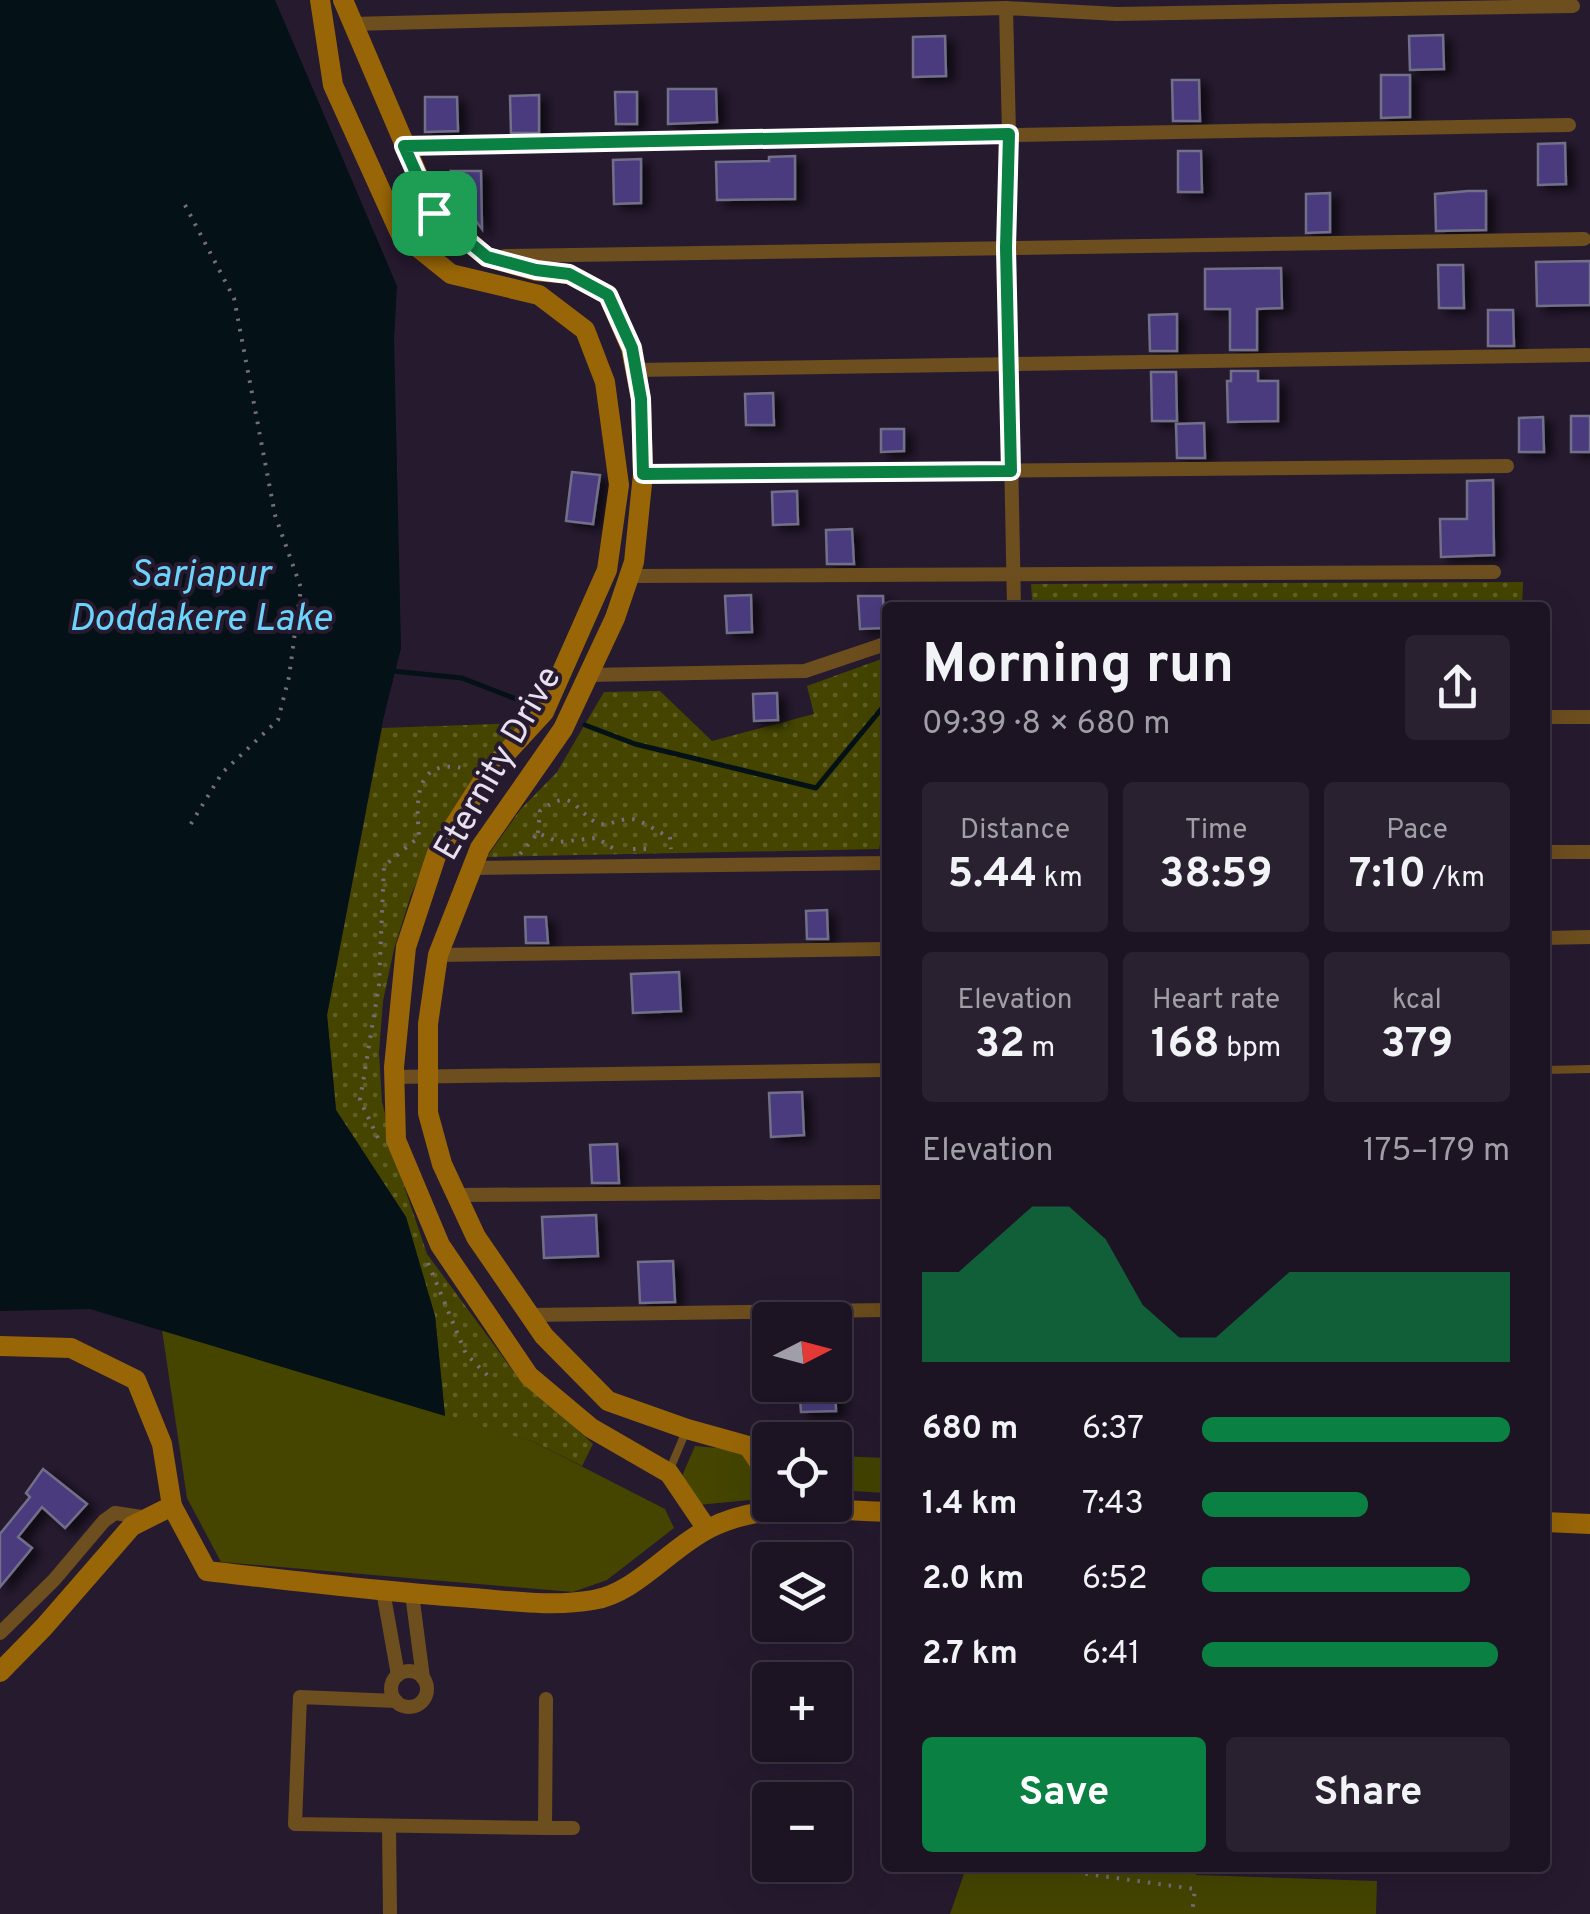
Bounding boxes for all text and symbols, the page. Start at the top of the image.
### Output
pin [392,171,477,256]
icon: arrive [407,186,462,241]
water label: Sarjapur Doddakere Lake [68,552,332,645]
text: Morning run [922,632,1234,702]
button: share [1405,635,1510,740]
street label: Eternity Drive [426,659,572,869]
text: 09:39 · 8 × 680 m [922,705,1170,745]
text: Distance [960,813,1070,849]
text: Time [1185,813,1247,849]
text: Pace [1386,813,1448,849]
text: 5.44 [947,849,1037,902]
text: 38:59 [1159,849,1273,902]
text: 7:10 [1349,849,1426,902]
text: km [1037,861,1083,897]
text: /km [1426,861,1485,897]
text: Elevation [957,983,1073,1019]
text: Heart rate [1152,983,1280,1019]
text: kcal [1392,983,1442,1019]
text: 32 [975,1019,1025,1072]
text: 168 [1151,1019,1220,1072]
text: 379 [1381,1019,1453,1072]
text: m [1025,1031,1055,1067]
text: bpm [1220,1031,1281,1067]
text: Elevation [922,1132,1054,1172]
text: 175–179 m [1363,1132,1510,1172]
north arrow [752,1302,852,1402]
map controls [752,1302,852,1882]
text: 680 m [922,1410,1018,1450]
text: 6:37 [1082,1410,1144,1450]
button: locate [752,1422,852,1522]
text: 1.4 km [922,1485,1017,1525]
text: 7:43 [1082,1485,1144,1525]
button: layers [752,1542,852,1642]
text: 2.0 km [922,1560,1024,1600]
text: 6:52 [1082,1560,1148,1600]
text: 2.7 km [922,1635,1018,1675]
text: 6:41 [1082,1635,1140,1675]
button: + [752,1662,852,1762]
button: Save [922,1737,1206,1852]
button: Share [1226,1737,1510,1852]
button: − [752,1782,852,1882]

